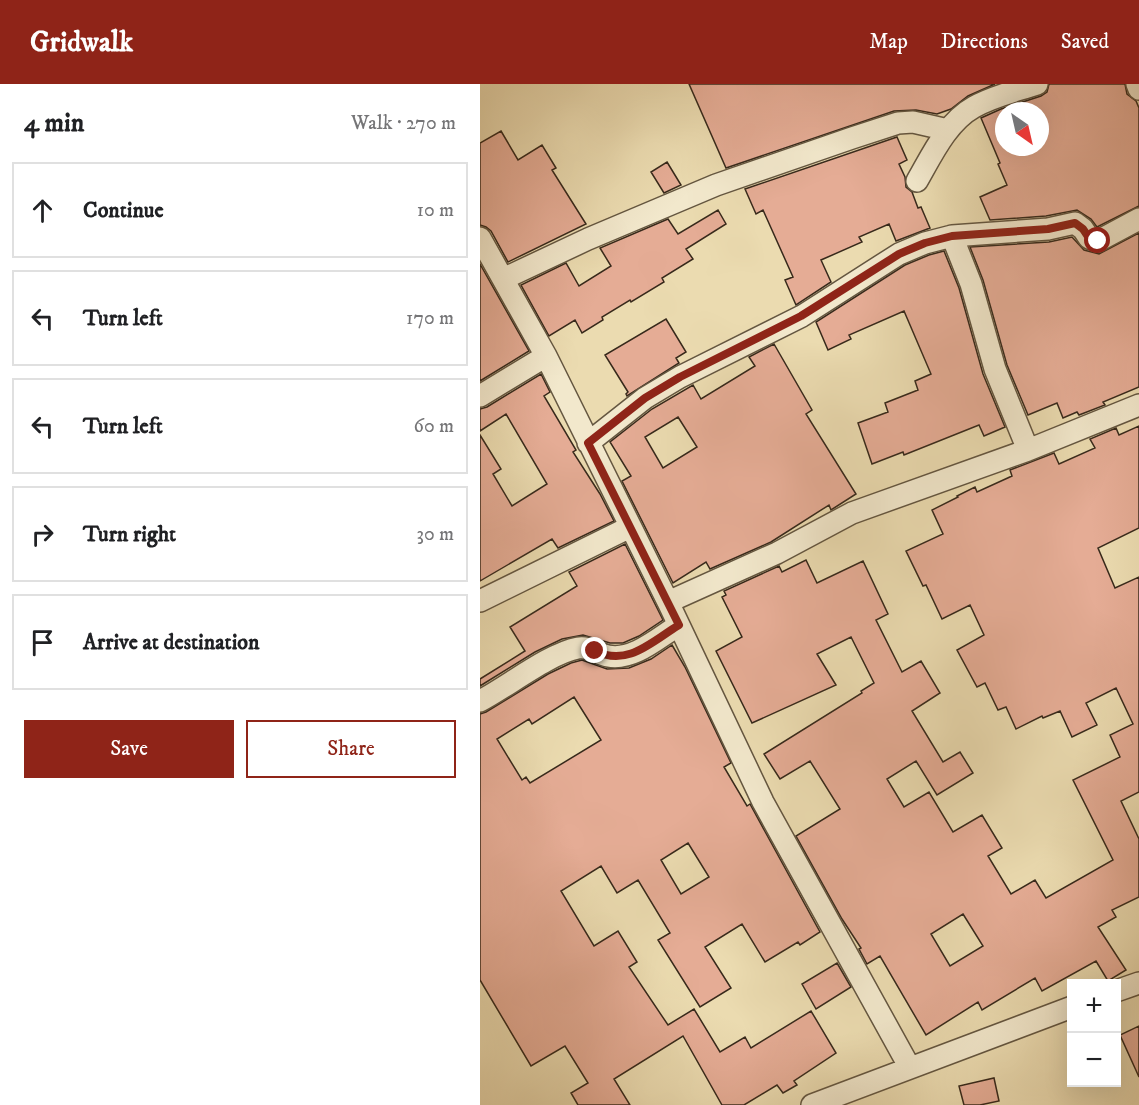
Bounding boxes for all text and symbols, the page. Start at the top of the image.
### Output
text: Gridwalk [30,25,133,60]
text: Map [869,29,908,55]
text: Directions [941,29,1028,55]
text: Saved [1061,29,1109,55]
north arrow [995,102,1049,156]
text: 4 min [24,107,84,140]
text: Walk · 270 m [351,111,456,136]
icon: ahead [26,194,59,227]
text: Continue [83,197,164,224]
text: 10 m [417,198,454,223]
route start [1084,227,1110,253]
icon: left [26,302,59,335]
text: Turn left [83,305,163,332]
text: 170 m [406,306,454,331]
icon: left [26,410,59,443]
text: Turn left [83,413,163,440]
text: 60 m [414,414,454,439]
icon: right [26,518,59,551]
text: Turn right [83,521,176,548]
text: 30 m [416,522,454,547]
icon: arrive [26,626,59,659]
text: Arrive at destination [83,629,260,656]
route end [581,637,607,663]
button: Save [24,720,234,778]
button: Share [246,720,456,778]
map controls [1067,979,1121,1087]
button: + [1067,979,1121,1033]
button: − [1067,1033,1121,1087]

